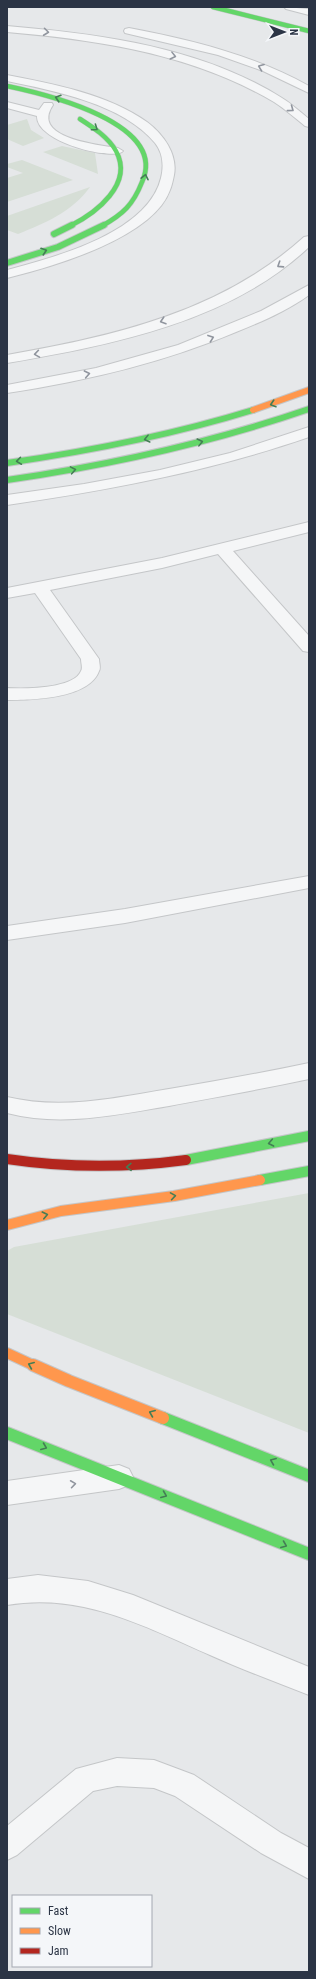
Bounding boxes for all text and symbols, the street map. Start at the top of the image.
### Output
north arrow [264,12,304,52]
one-way arrow [43,27,49,36]
text: N [287,29,300,36]
one-way arrow [170,52,177,60]
one-way arrow [258,64,265,72]
one-way arrow [54,94,61,103]
one-way arrow [287,104,294,111]
one-way arrow [91,123,98,130]
one-way arrow [140,174,148,181]
one-way arrow [41,248,48,256]
one-way arrow [277,260,284,267]
one-way arrow [160,317,167,325]
one-way arrow [208,334,215,342]
one-way arrow [34,349,41,358]
one-way arrow [83,371,90,379]
one-way arrow [269,399,276,408]
one-way arrow [144,434,151,442]
one-way arrow [197,439,204,447]
one-way arrow [16,456,22,465]
one-way arrow [70,466,76,474]
one-way arrow [268,1138,274,1147]
one-way arrow [126,1163,132,1171]
one-way arrow [170,1192,176,1201]
one-way arrow [41,1211,48,1220]
one-way arrow [28,1361,35,1369]
one-way arrow [148,1410,155,1418]
one-way arrow [40,1442,47,1450]
one-way arrow [269,1458,276,1466]
one-way arrow [70,1480,76,1489]
one-way arrow [161,1491,168,1499]
one-way arrow [281,1540,288,1548]
legend [12,1895,152,1967]
text: Fast [48,1904,69,1918]
text: Slow [48,1924,71,1938]
text: Jam [48,1944,69,1958]

